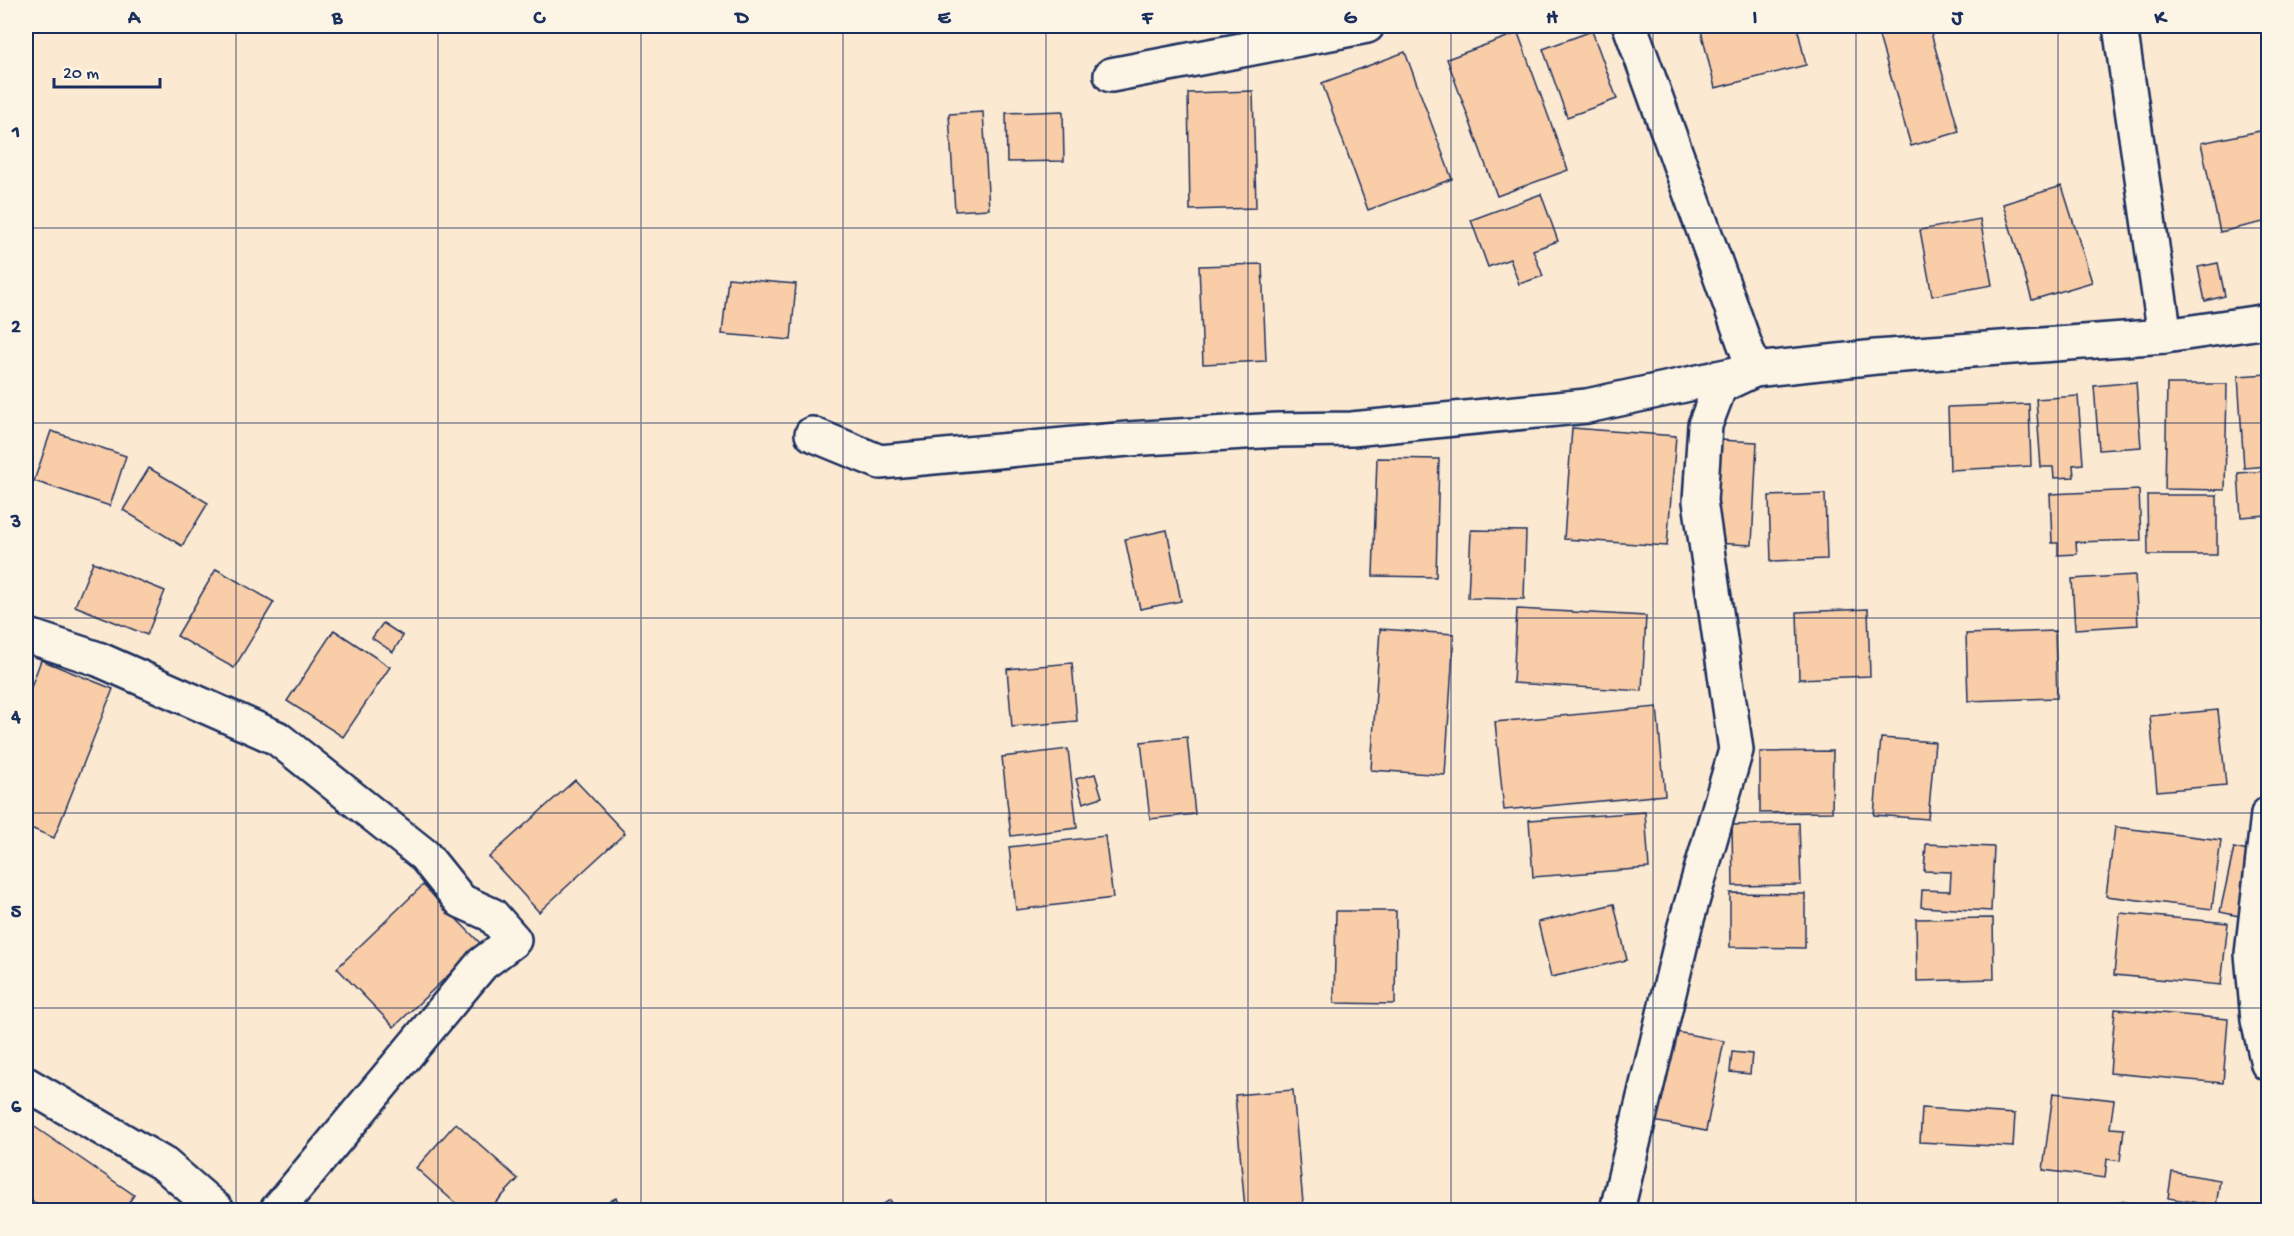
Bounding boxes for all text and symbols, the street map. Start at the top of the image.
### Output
text: A [127,8,142,31]
text: B [331,8,343,31]
text: C [533,8,547,31]
text: D [733,8,749,31]
text: E [938,8,952,31]
text: F [1141,8,1154,31]
text: G [1344,8,1358,31]
text: H [1546,8,1558,31]
text: I [1753,8,1758,31]
text: J [1951,8,1964,31]
text: K [2153,8,2168,31]
scale bar [54,51,160,89]
text: 20 m [63,64,99,85]
text: 1 [11,122,20,145]
text: 2 [11,317,21,340]
text: 3 [10,512,21,535]
text: 4 [10,707,21,730]
text: 5 [11,902,22,925]
text: 6 [11,1097,22,1120]

